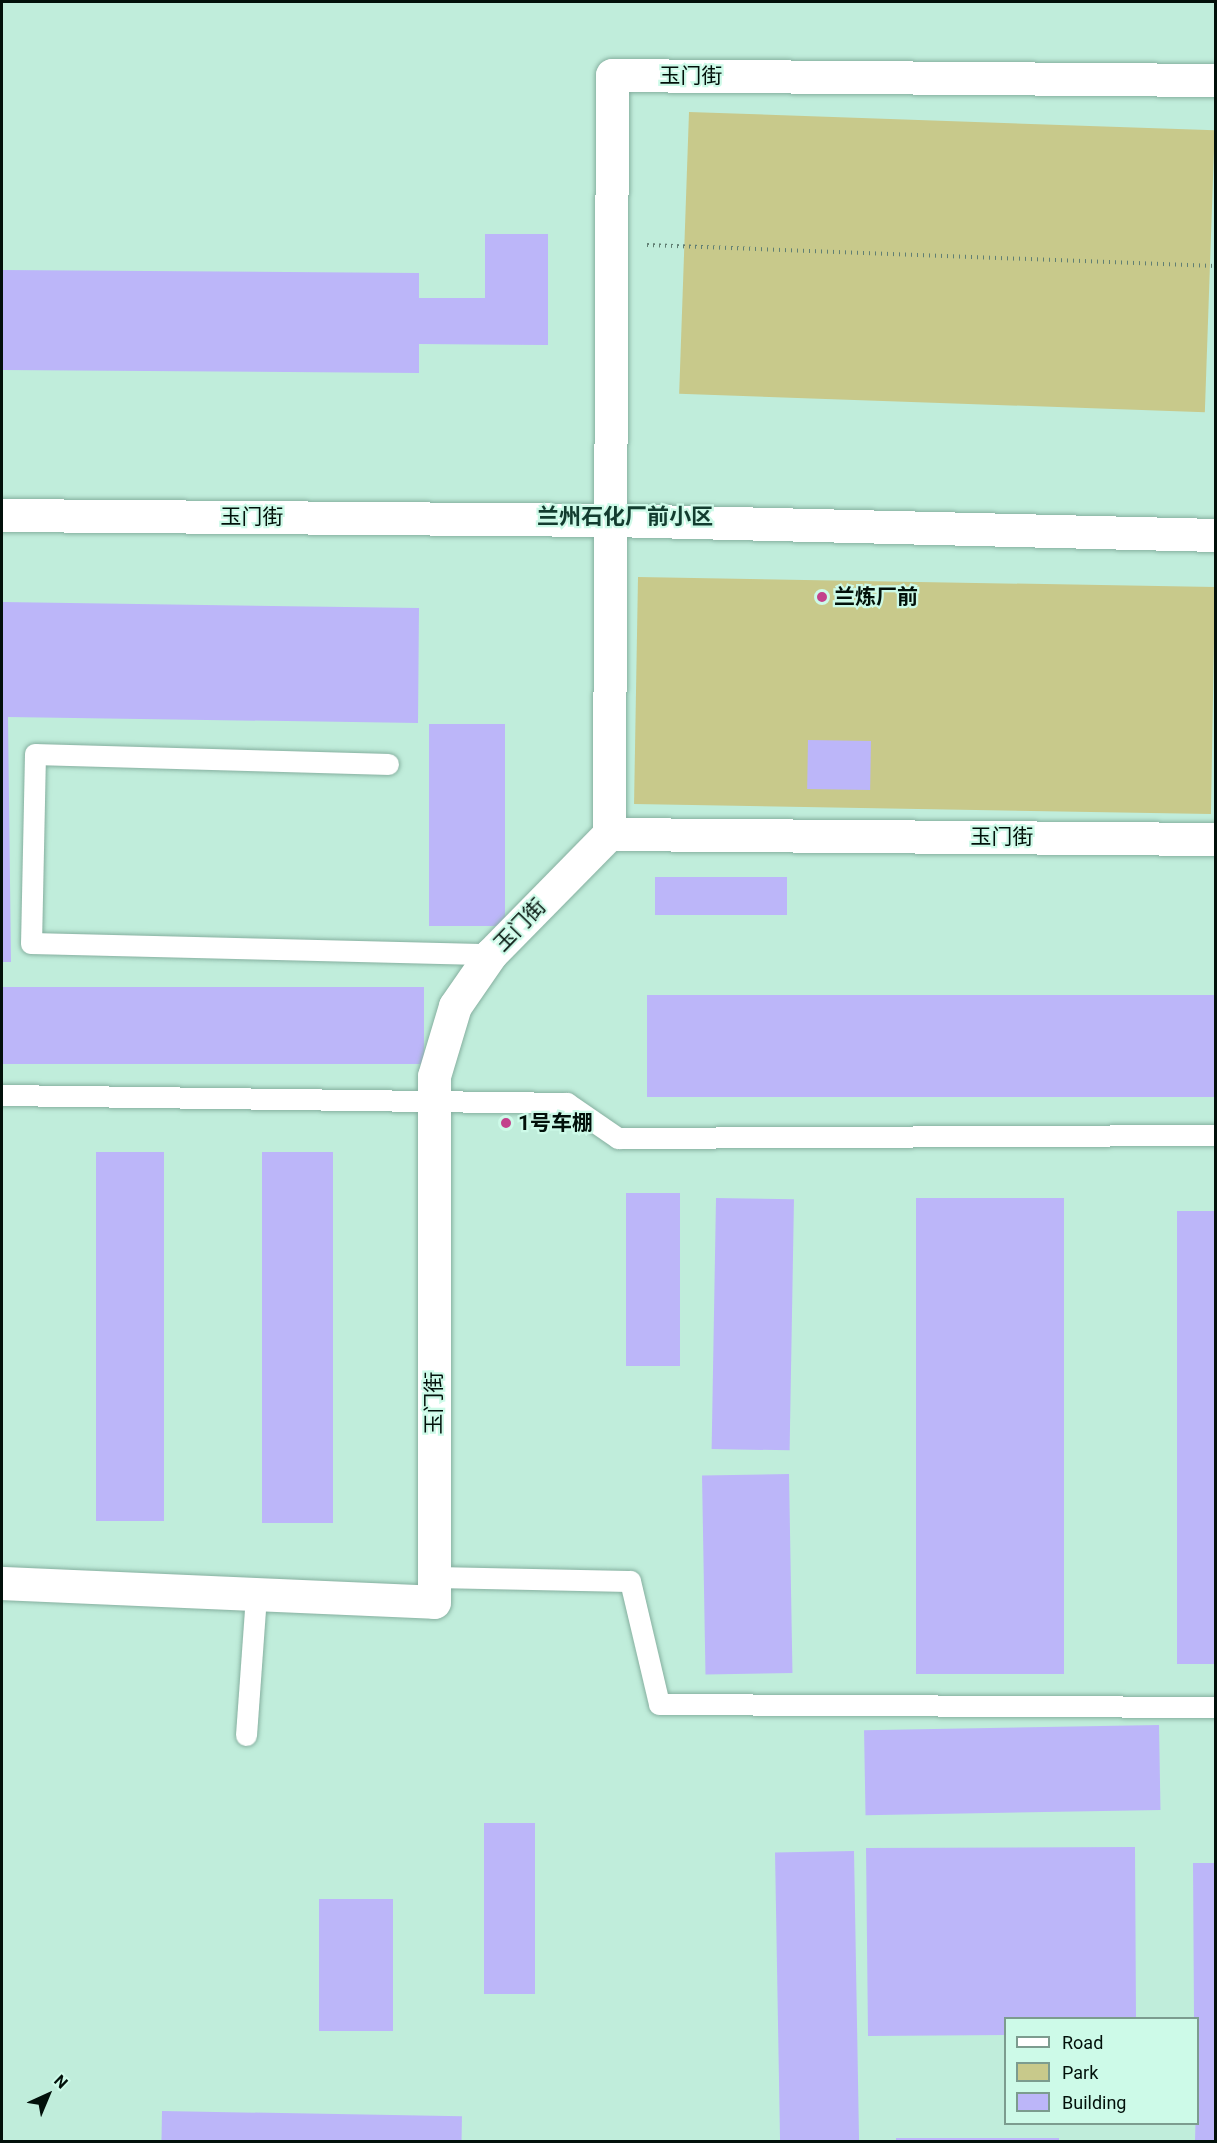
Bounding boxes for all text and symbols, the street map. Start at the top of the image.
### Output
street label: 玉门街 [660,63,722,89]
street label: 玉门街 [221,504,283,530]
district label: 兰州石化厂前小区 [537,504,713,530]
place label: 兰炼厂前 [834,584,918,610]
marker: 兰炼厂前 [815,590,829,604]
street label: 玉门街 [971,824,1033,850]
street label: 玉门街 [489,894,551,956]
place label: 1号车棚 [518,1110,593,1136]
marker: 1号车棚 [499,1116,513,1130]
street label: 玉门街 [421,1372,447,1434]
legend [1004,2017,1199,2125]
text: Road [1062,2032,1103,2053]
text: Park [1062,2062,1098,2083]
north arrow [18,2065,78,2125]
text: N [50,2071,72,2092]
text: Building [1062,2092,1126,2113]

